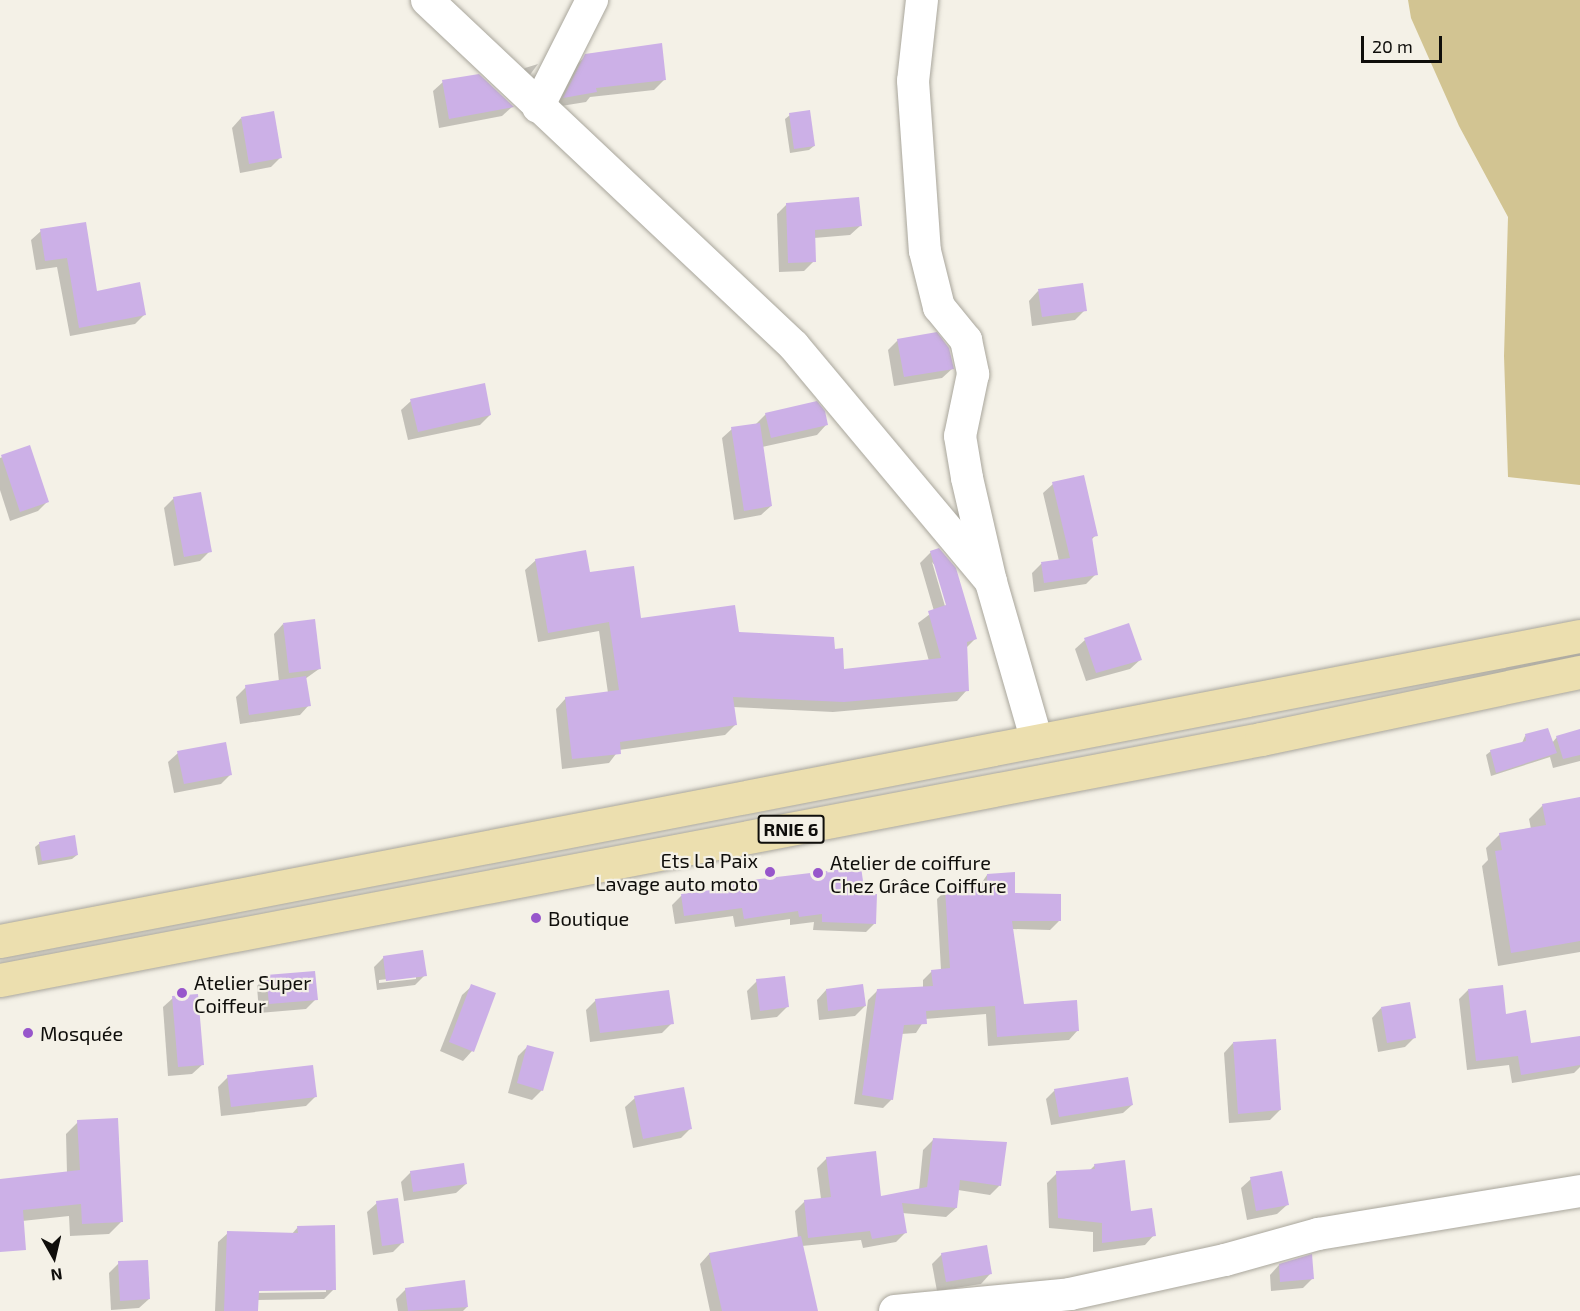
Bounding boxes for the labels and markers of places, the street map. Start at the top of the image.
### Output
place label: Ets La Paix Lavage auto moto [595,849,758,896]
place label: Atelier de coiffure Chez Grâce Coiffure [830,850,1007,897]
marker: Ets La Paix Lavage auto moto [763,865,777,879]
marker: Atelier de coiffure Chez Grâce Coiffure [811,866,825,880]
place label: Boutique [548,906,629,930]
marker: Boutique [529,911,543,925]
place label: Atelier Super Coiffeur [194,970,312,1017]
marker: Atelier Super Coiffeur [175,986,189,1000]
place label: Mosquée [40,1021,123,1045]
marker: Mosquée [21,1026,35,1040]

